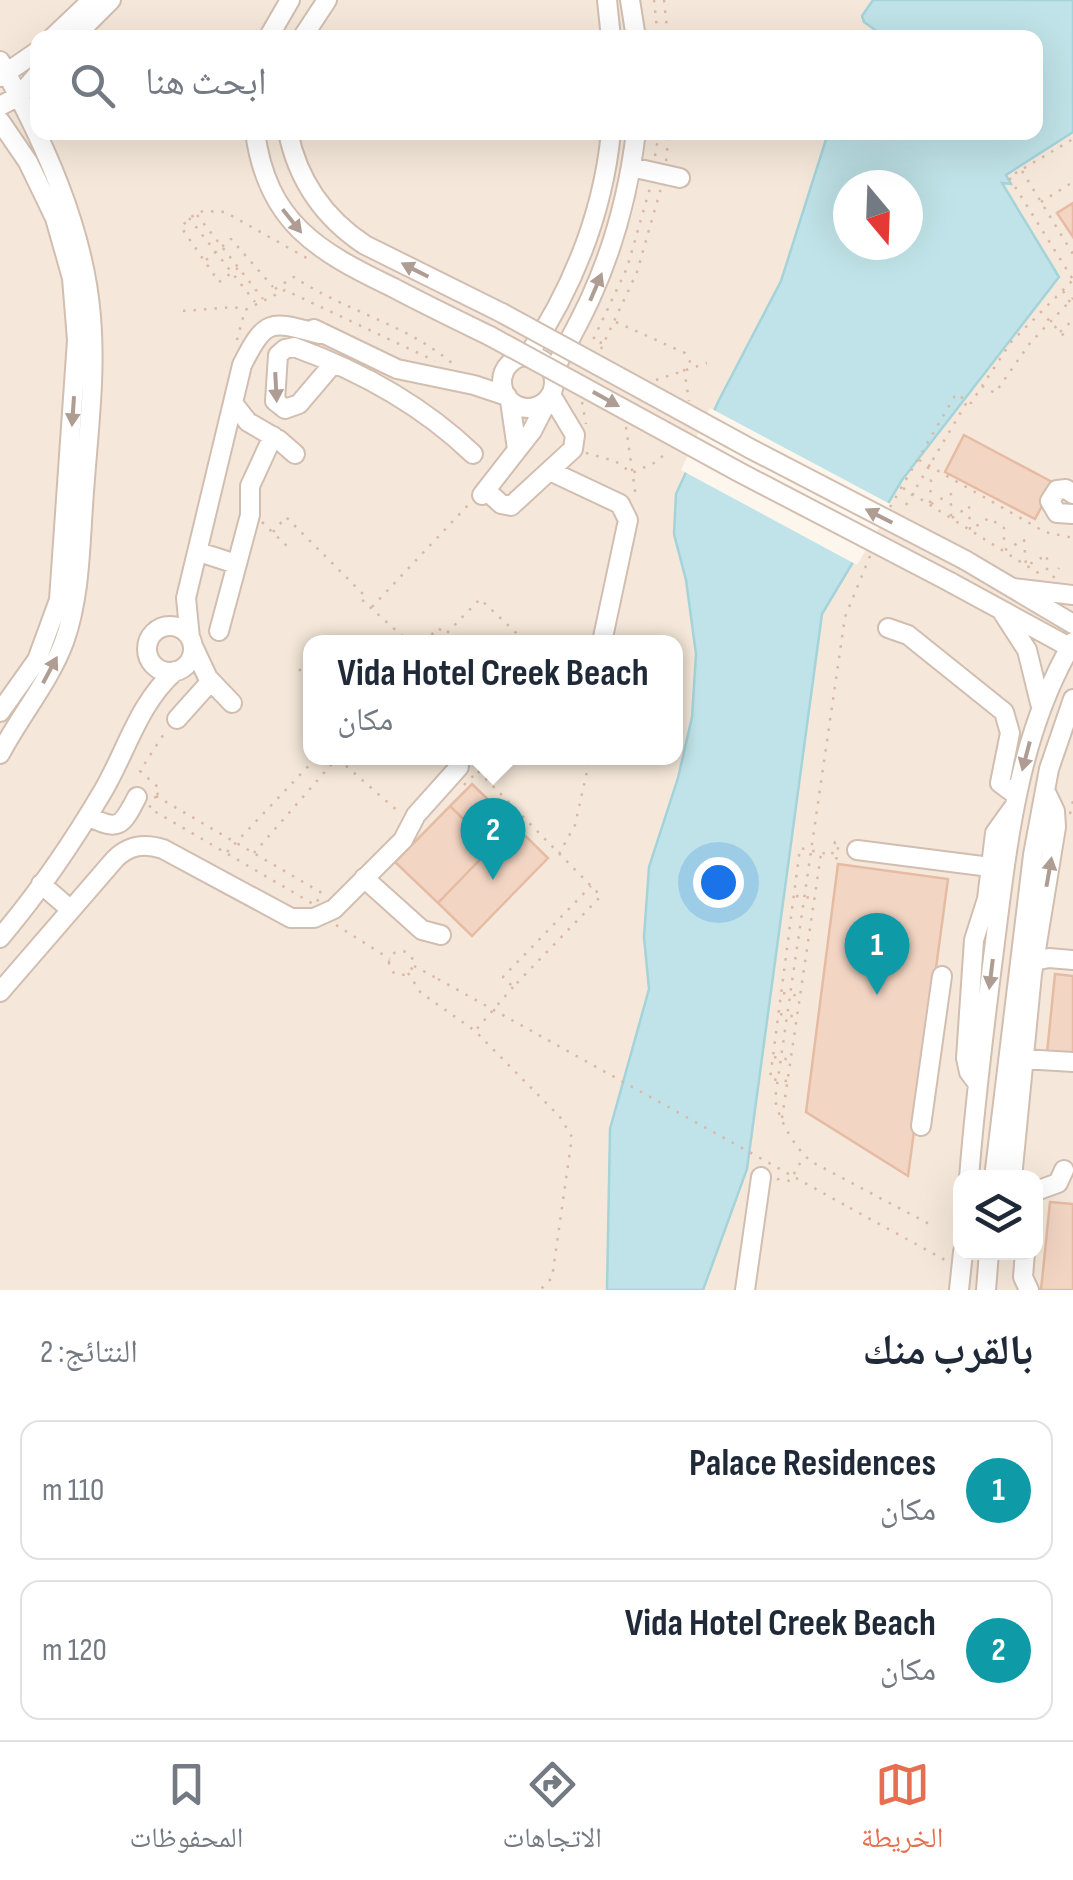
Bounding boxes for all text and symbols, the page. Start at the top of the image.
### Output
search box [30,30,1043,140]
icon: search [65,58,120,113]
text: ابحث هنا [145,60,267,105]
north arrow [833,170,923,260]
one-way arrow [281,208,302,233]
one-way arrow [401,261,430,278]
one-way arrow [588,272,604,302]
one-way arrow [268,372,284,403]
one-way arrow [592,390,620,408]
one-way arrow [65,395,81,427]
one-way arrow [864,508,893,525]
popup [303,635,683,765]
text: Vida Hotel Creek Beach [337,651,649,696]
one-way arrow [41,656,58,685]
text: مكان [337,701,393,740]
one-way arrow [1017,741,1033,772]
pin: 2 [460,798,526,880]
one-way arrow [1042,856,1057,888]
your location [693,857,744,908]
pin: 1 [844,912,910,995]
one-way arrow [983,958,999,990]
map controls [953,1170,1043,1260]
button: layers [953,1170,1043,1260]
text: بالقرب منك [863,1326,1033,1377]
text: النتائج: 2 [40,1333,138,1372]
text: Palace Residences [689,1441,936,1486]
text: 110 m [42,1471,104,1510]
text: 1 [992,1471,1005,1510]
text: مكان [880,1491,936,1530]
text: Vida Hotel Creek Beach [625,1601,936,1646]
text: 120 m [42,1631,107,1670]
text: 2 [991,1631,1006,1670]
text: مكان [880,1651,936,1690]
tab: المحفوظات [130,1757,243,1865]
tab: الاتجاهات [503,1757,602,1865]
tab: الخريطة [861,1757,943,1865]

